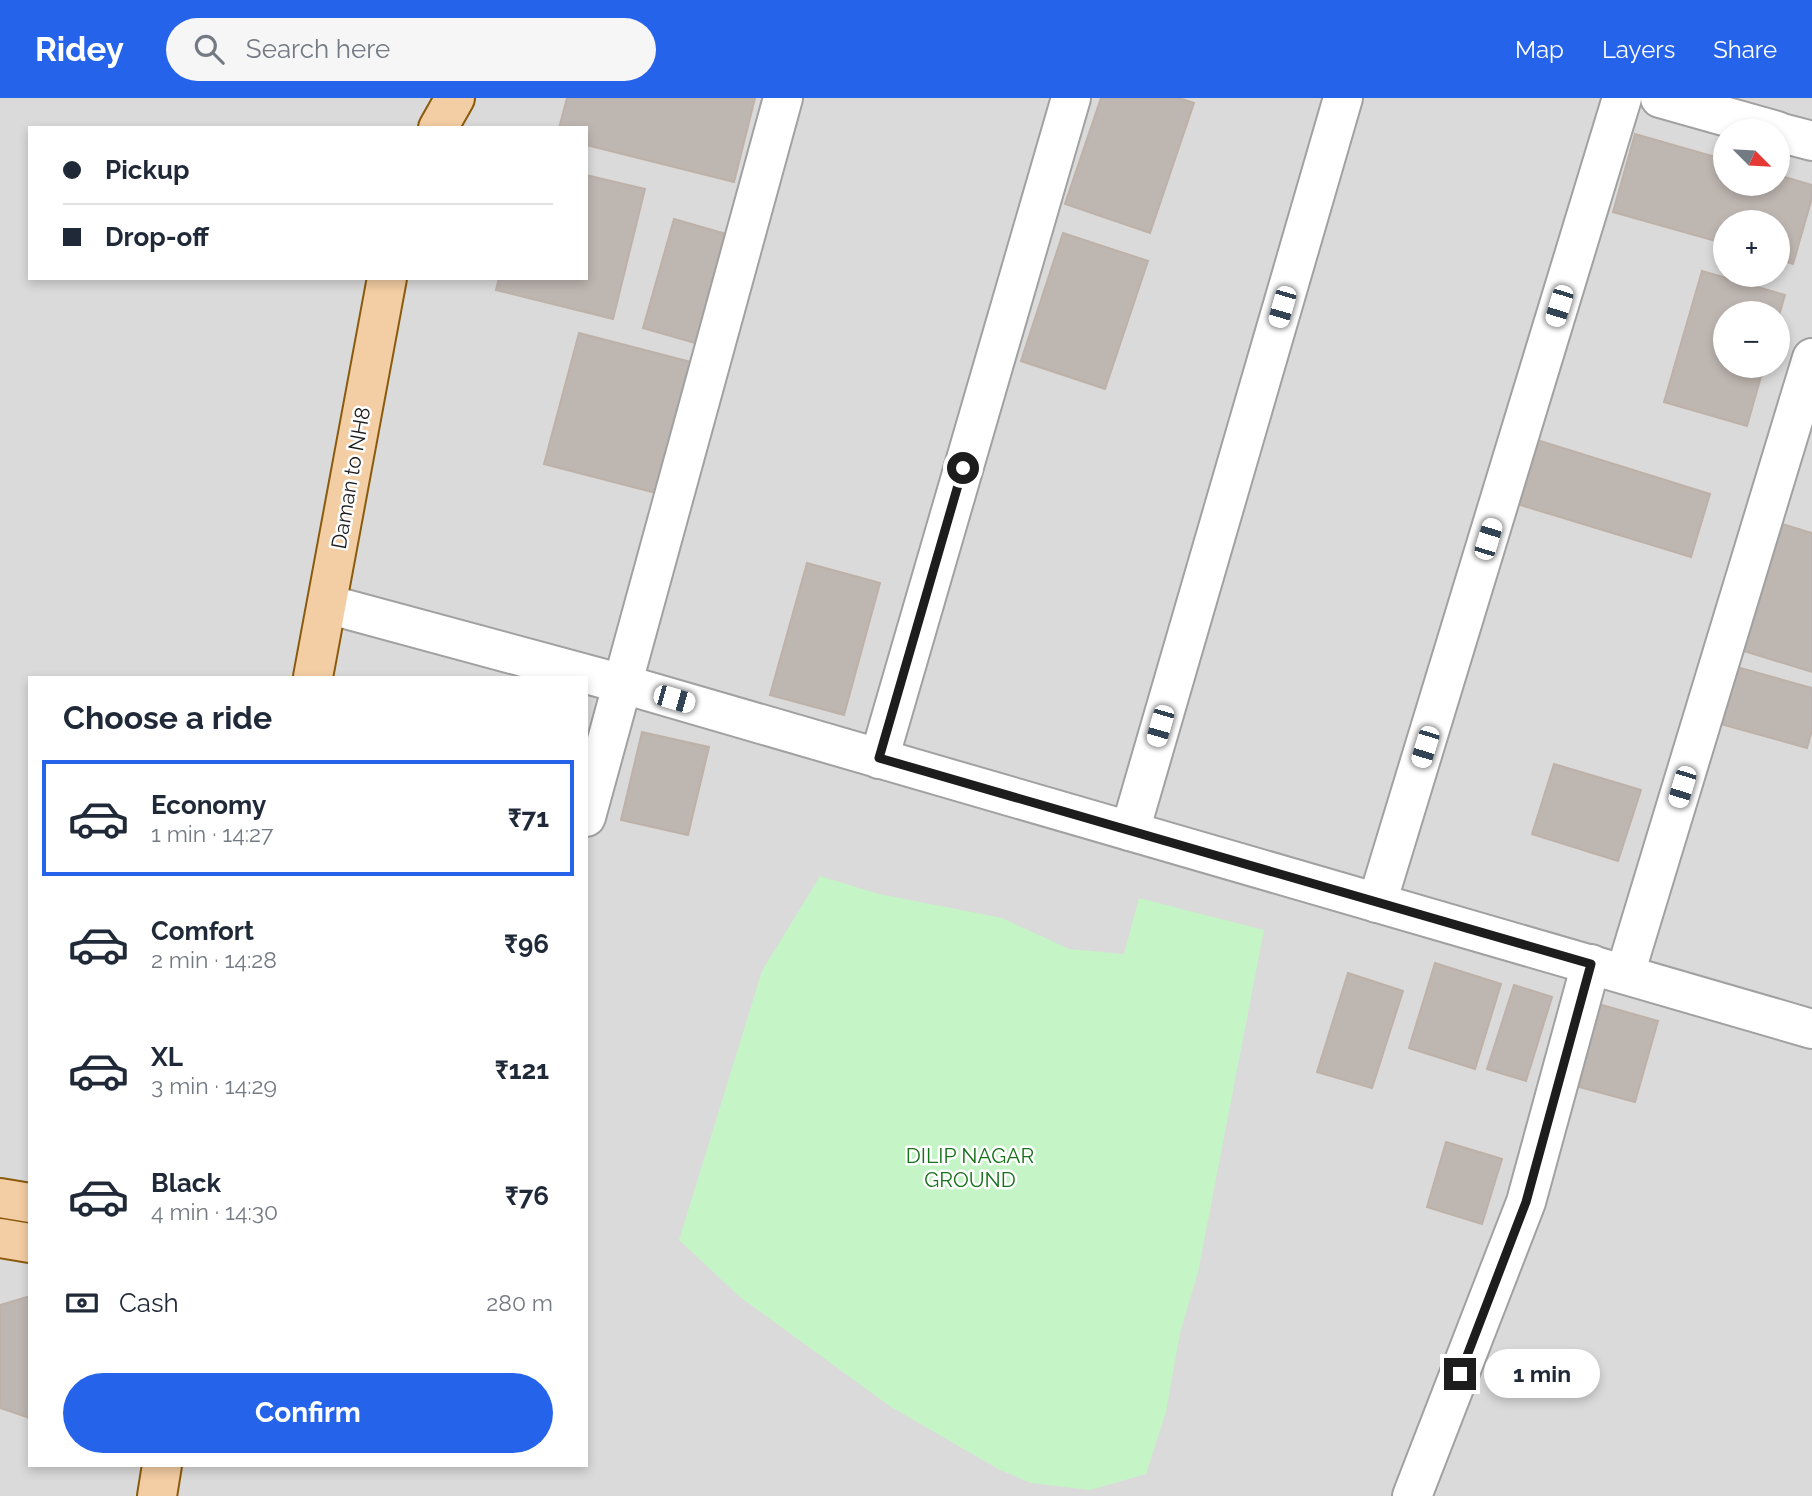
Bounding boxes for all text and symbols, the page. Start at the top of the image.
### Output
search box [166,18,656,81]
text: Ridey [35,30,124,69]
icon: search [190,30,228,68]
text: Search here [246,34,390,64]
text: Map [1515,35,1564,64]
text: Layers [1602,35,1675,64]
text: Share [1713,35,1777,64]
north arrow [1713,119,1790,196]
map controls [1713,119,1790,378]
text: Pickup [105,155,190,185]
button: + [1713,210,1790,287]
text: Drop-off [105,222,209,252]
car [1543,283,1576,329]
car [1267,284,1298,330]
button: − [1713,301,1790,378]
street label: Daman to NH8 [326,405,375,551]
route start [947,452,979,484]
car [1472,516,1505,562]
car [651,683,698,715]
text: Choose a ride [63,699,272,736]
car [1145,703,1176,749]
car [1409,724,1442,770]
car [1666,764,1699,810]
icon: car [67,787,130,850]
text: Economy [151,790,266,820]
text: ₹71 [508,803,549,833]
text: 1 min · 14:27 [151,820,273,847]
icon: car [67,913,130,976]
text: Comfort [151,916,254,946]
text: ₹96 [504,929,549,959]
text: 2 min · 14:28 [151,946,277,973]
icon: car [67,1039,130,1102]
text: XL [151,1042,183,1072]
text: ₹121 [495,1055,549,1085]
text: 3 min · 14:29 [151,1072,277,1099]
park label: DILIP NAGAR GROUND [906,1143,1034,1192]
icon: car [67,1165,130,1228]
text: Black [151,1168,221,1198]
text: ₹76 [505,1181,549,1211]
text: 4 min · 14:30 [151,1198,278,1225]
icon: cash [63,1284,101,1322]
text: Cash [119,1288,179,1318]
text: 280 m [486,1289,553,1316]
callout: 1 min [1484,1350,1600,1398]
route end [1444,1358,1476,1390]
text: 1 min [1513,1360,1571,1387]
button: Confirm [63,1373,553,1453]

